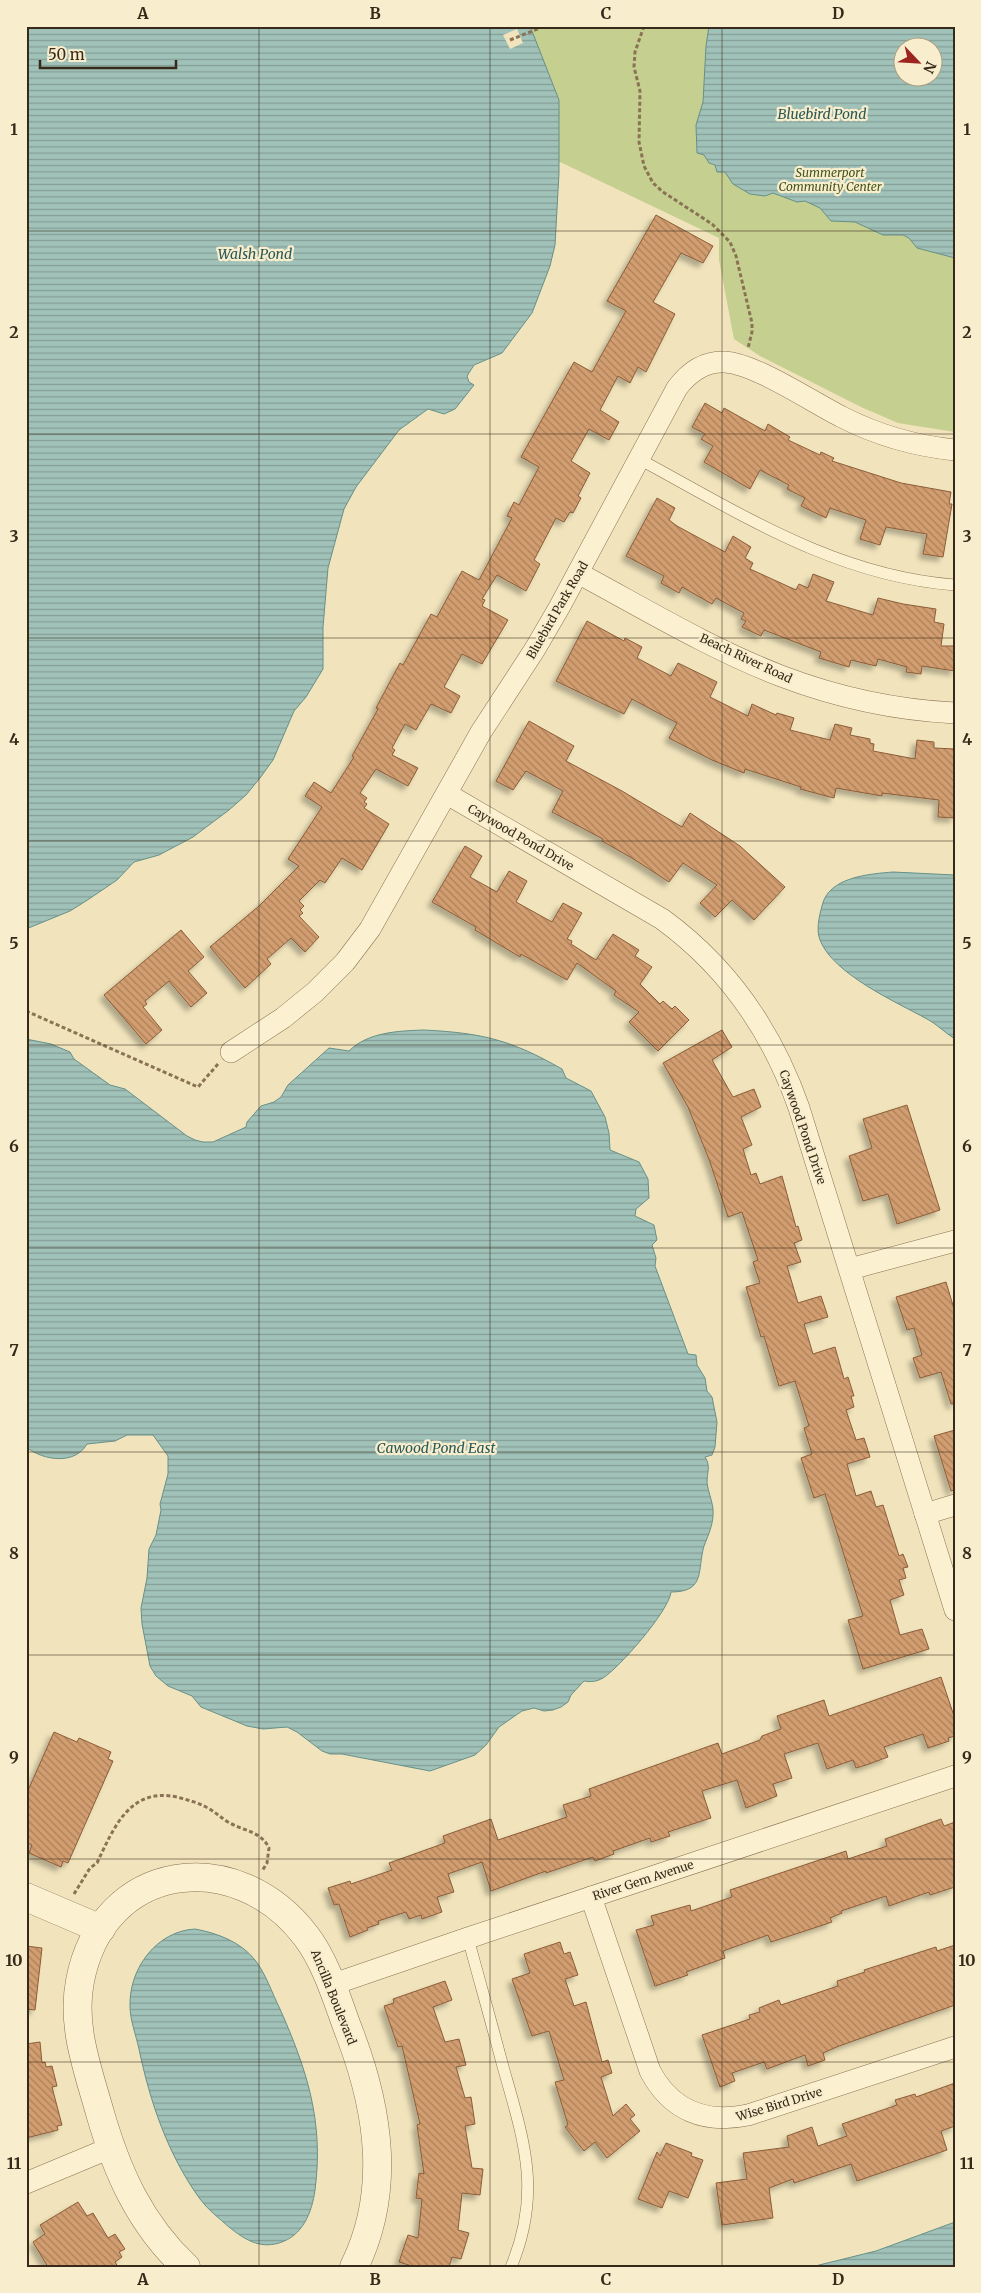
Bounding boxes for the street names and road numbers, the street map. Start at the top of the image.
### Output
street label: Bluebird Park Road [523,559,591,661]
street label: Beach River Road [697,630,795,686]
street label: Caywood Pond Drive [465,800,577,874]
street label: Caywood Pond Drive [776,1068,830,1186]
street label: River Gem Avenue [591,1857,695,1903]
street label: Ancilla Boulevard [308,1946,360,2047]
street label: Wise Bird Drive [733,2084,824,2124]

